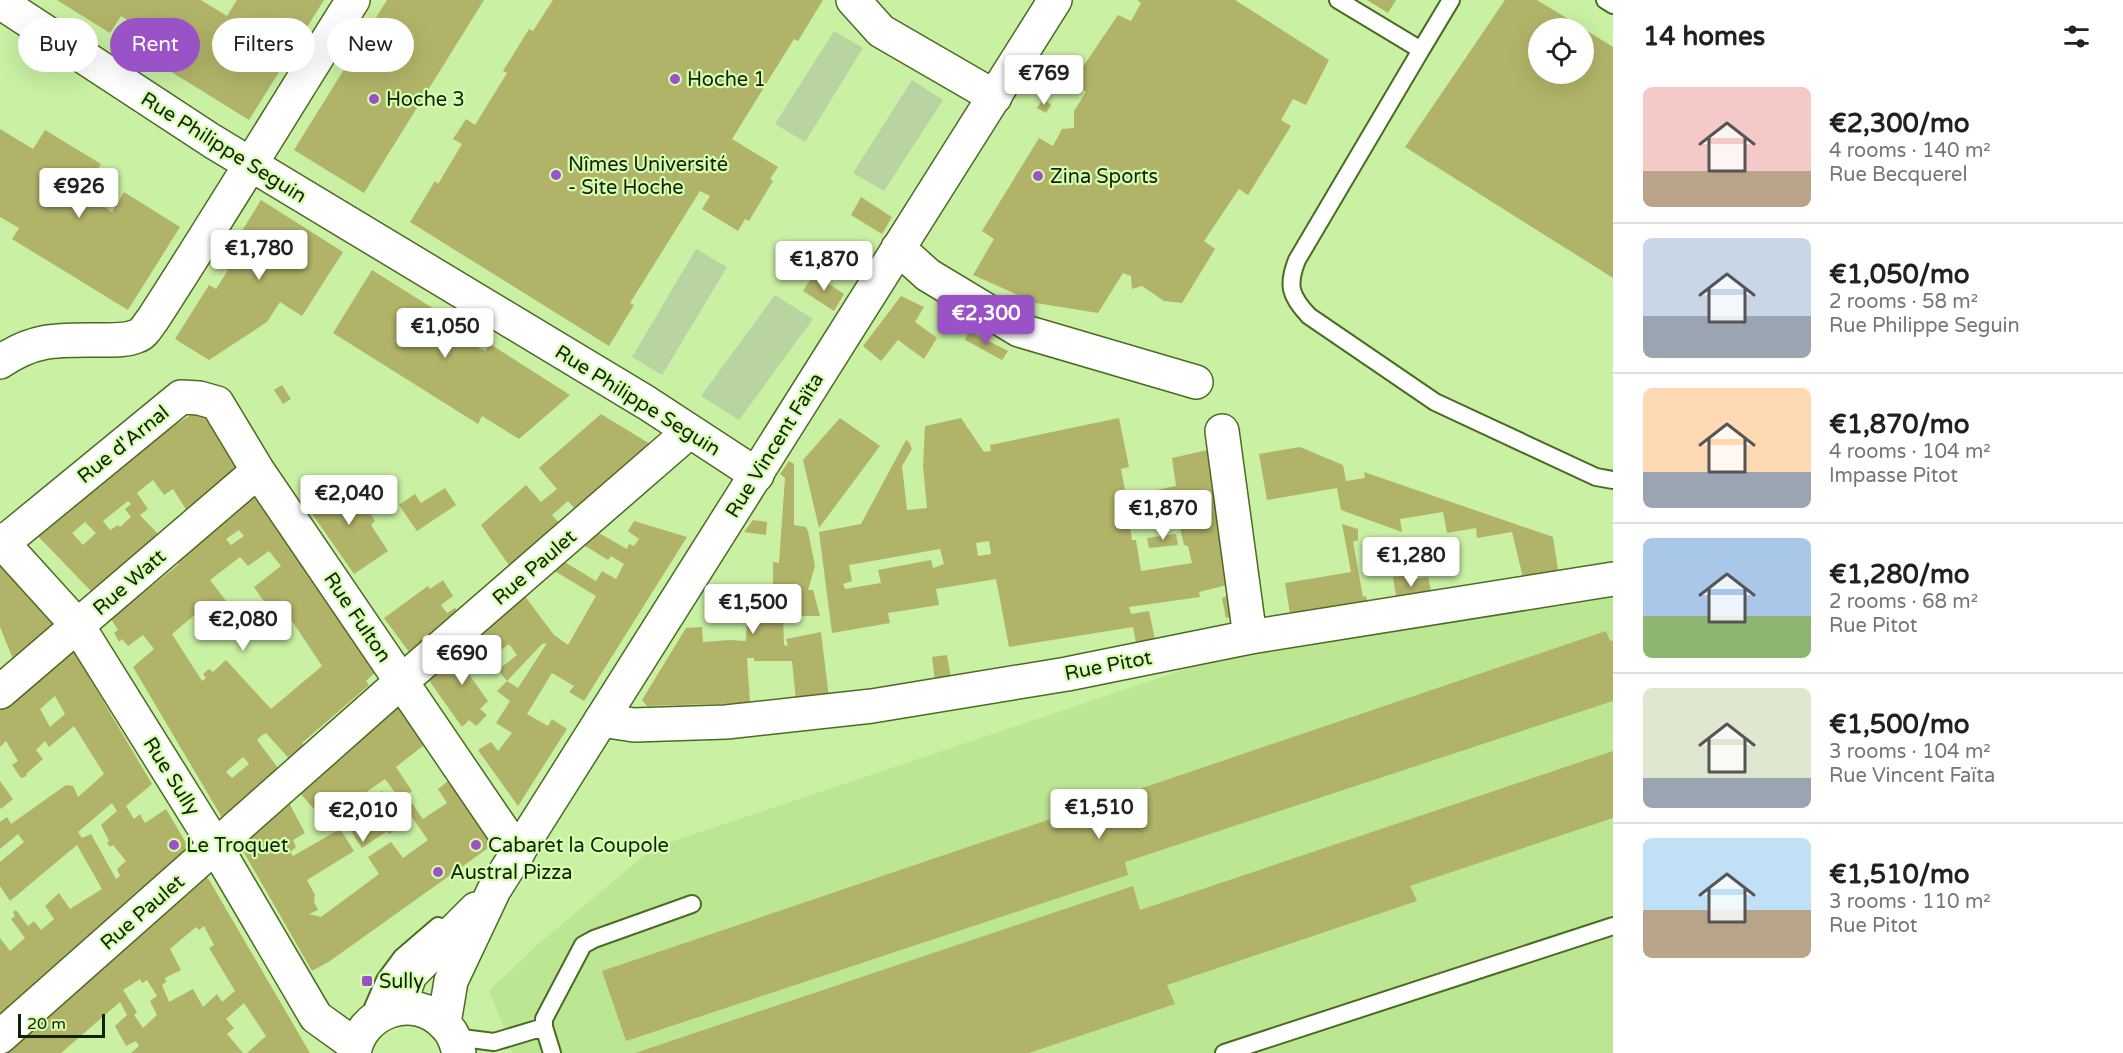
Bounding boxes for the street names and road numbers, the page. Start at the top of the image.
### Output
street label: Rue Philippe Seguin [136,87,311,209]
street label: Rue Philippe Seguin [550,340,725,462]
street label: Rue Vincent Faïta [721,369,829,522]
street label: Rue d'Arnal [73,401,174,489]
street label: Rue Paulet [488,525,582,611]
street label: Rue Watt [88,544,171,621]
street label: Rue Fulton [318,568,396,667]
street label: Rue Pitot [1063,646,1154,686]
street label: Rue Sully [138,733,205,820]
street label: Rue Paulet [96,870,190,956]

